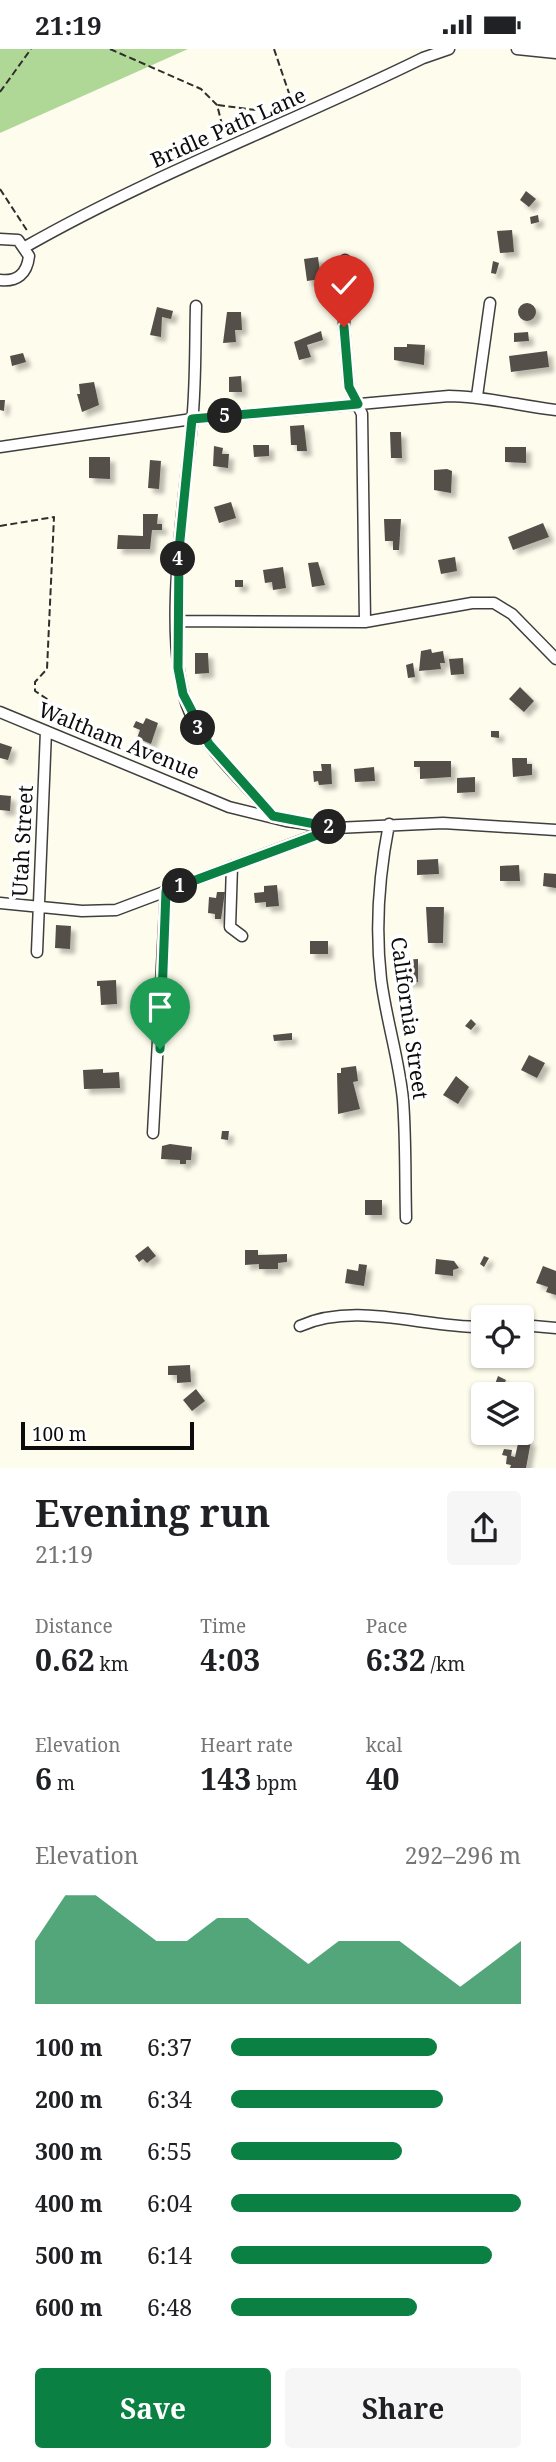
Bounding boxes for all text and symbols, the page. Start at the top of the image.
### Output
text: 21:19 [35,7,102,43]
street label: Bridle Path Lane [146,80,310,174]
pin [314,255,374,327]
icon: check [325,266,363,304]
pin: 5 [208,399,243,433]
text: 5 [219,402,230,428]
pin: 4 [160,541,196,577]
text: 4 [172,545,183,571]
street label: Waltham Avenue [34,695,204,785]
pin: 3 [180,711,216,745]
text: 3 [192,714,203,740]
street label: Utah Street [5,785,39,897]
pin: 2 [312,809,346,845]
text: 2 [323,813,334,839]
pin: 1 [162,869,198,903]
text: 1 [174,872,185,898]
street label: California Street [385,935,435,1101]
pin [130,977,190,1049]
icon: arrive [141,988,179,1026]
map controls [471,1305,534,1445]
button: locate [471,1305,534,1368]
button: layers [471,1382,534,1445]
scale bar [21,1419,194,1451]
text: 100 m [32,1421,87,1447]
text: Evening run [35,1486,270,1538]
button: share [447,1491,521,1565]
text: 21:19 [35,1538,93,1570]
text: Distance [35,1613,113,1639]
text: Time [200,1613,246,1639]
text: Pace [366,1613,407,1639]
text: 0.62 [35,1639,95,1680]
text: 4:03 [200,1639,260,1680]
text: 6:32 [366,1639,426,1680]
text: km [95,1651,129,1677]
text: /km [426,1651,465,1677]
text: Elevation [35,1732,121,1758]
text: Heart rate [200,1732,293,1758]
text: kcal [366,1732,402,1758]
text: 6 [35,1758,52,1799]
text: 143 [200,1758,251,1799]
text: 40 [366,1758,400,1799]
text: m [52,1770,75,1796]
text: bpm [251,1770,297,1796]
text: Elevation [35,1839,139,1871]
text: 292–296 m [405,1839,521,1871]
text: 100 m [35,2031,103,2063]
text: 6:37 [147,2031,192,2063]
text: 200 m [35,2083,103,2115]
text: 6:34 [147,2083,192,2115]
text: 300 m [35,2135,103,2167]
text: 6:55 [147,2135,192,2167]
text: 400 m [35,2187,103,2219]
text: 6:04 [147,2187,192,2219]
text: 500 m [35,2239,103,2271]
text: 6:14 [147,2239,192,2271]
text: 600 m [35,2291,103,2323]
text: 6:48 [147,2291,192,2323]
button: Save [35,2368,271,2448]
button: Share [285,2368,521,2448]

